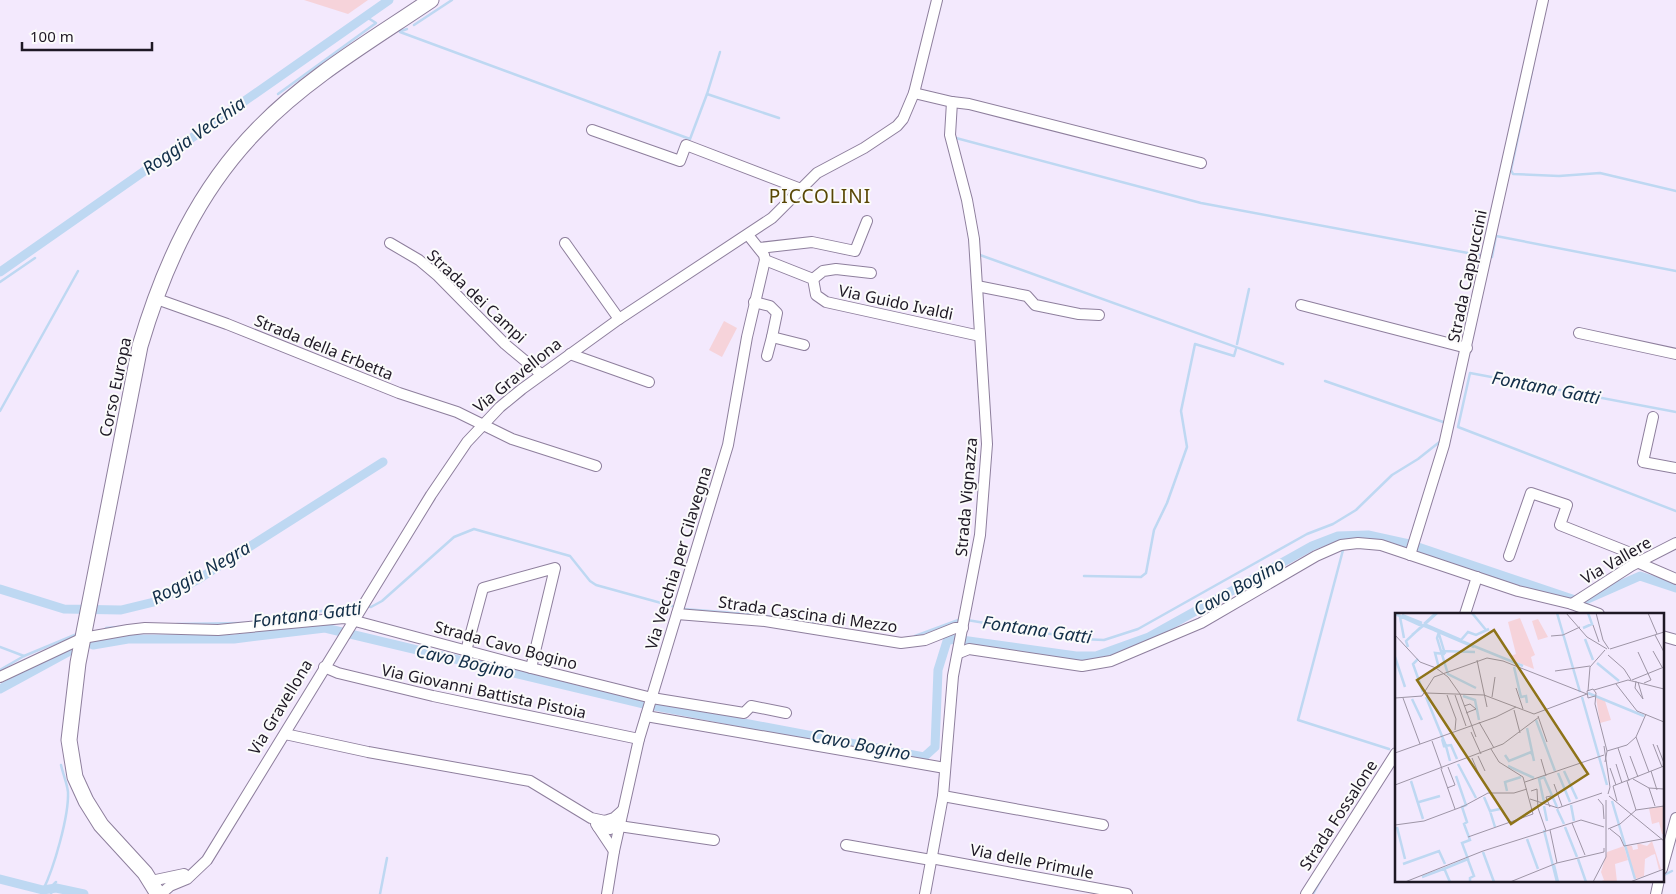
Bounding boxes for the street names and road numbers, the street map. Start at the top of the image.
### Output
street label: Strada Cappuccini [1442,208,1492,344]
street label: Strada dei Campi [423,244,531,348]
street label: Via Guido Ivaldi [837,279,955,325]
street label: Strada della Erbetta [251,309,397,385]
street label: Via Gravellona [468,333,566,417]
street label: Corso Europa [94,335,136,439]
street label: Strada Vignazza [950,437,982,557]
street label: Via Vecchia per Cilavegna [640,464,716,652]
street label: Via Vallere [1577,531,1655,589]
street label: Strada Cascina di Mezzo [717,591,899,637]
street label: Strada Cavo Bogino [432,617,580,673]
street label: Via Gravellona [243,655,317,759]
street label: Via Giovanni Battista Pistoia [380,659,588,723]
street label: Strada Fossalone [1294,755,1382,875]
street label: Via delle Primule [968,838,1096,884]

